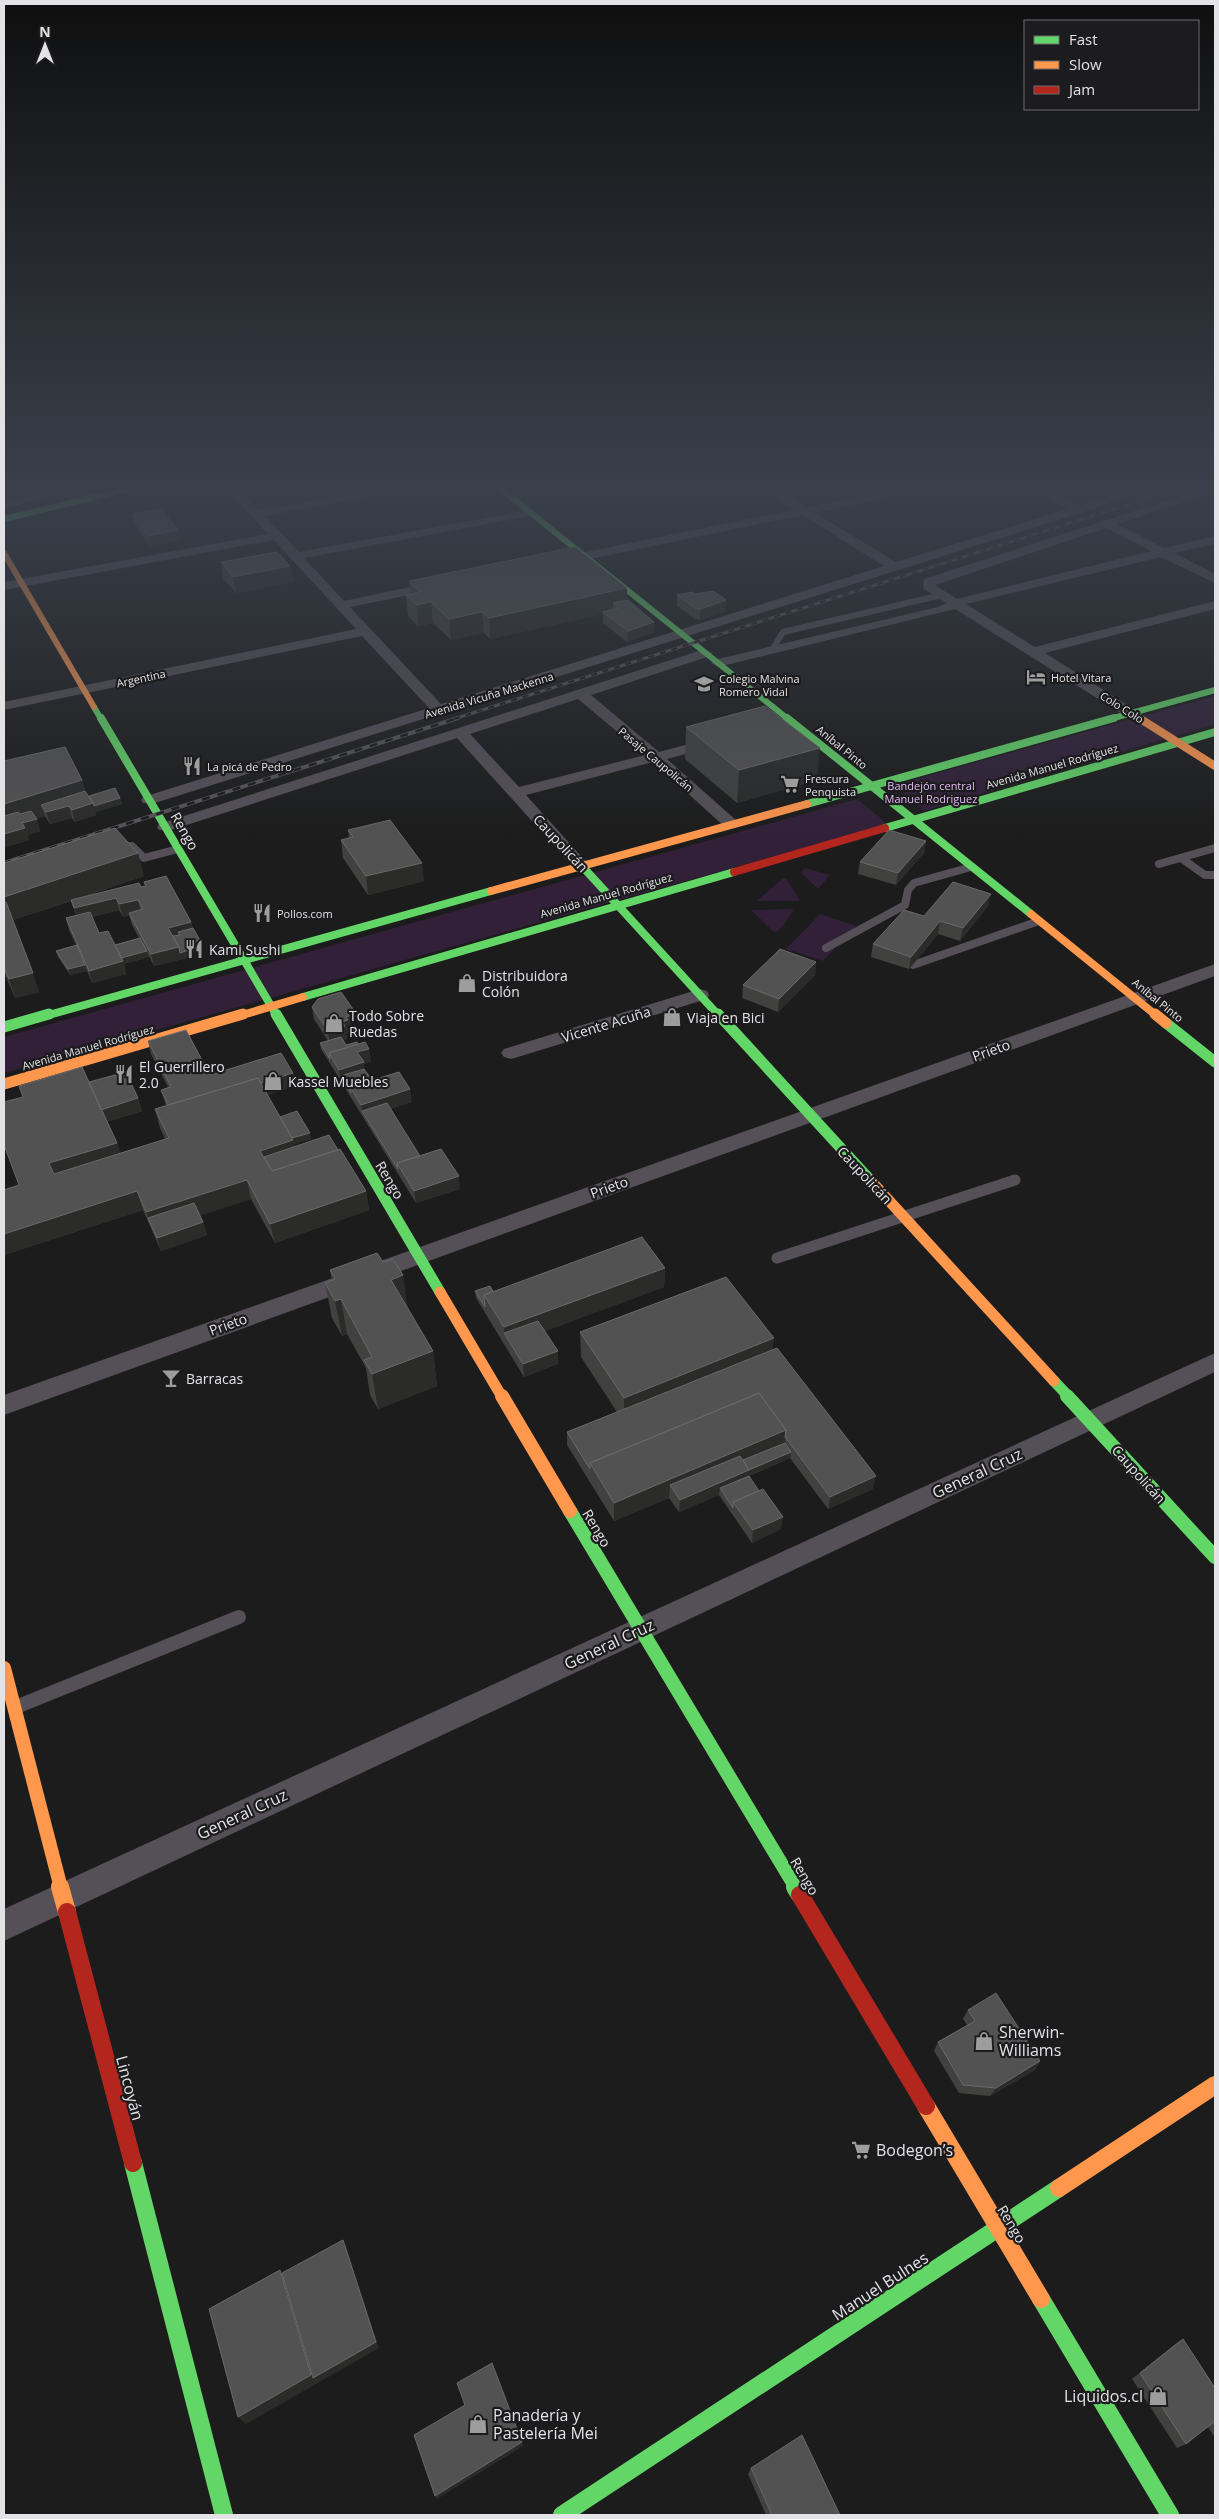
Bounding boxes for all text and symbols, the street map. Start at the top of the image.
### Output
north arrow [20,20,70,70]
legend [1024,20,1199,110]
text: N [39,22,51,41]
text: Fast [1069,29,1098,49]
text: Slow [1069,54,1102,74]
text: Jam [1067,79,1095,99]
street label: Argentina [115,665,167,691]
hotel icon: Hotel Vitara [1025,666,1047,688]
street label: Avenida Vicuña Mackenna [423,668,555,722]
place label: Hotel Vitara [1051,670,1111,685]
place label: Colegio Malvina Romero Vidal [719,671,800,699]
school or university icon: Colegio Malvina Romero Vidal [693,673,715,695]
street label: Colo Colo [1097,688,1147,726]
street label: Aníbal Pinto [813,722,871,772]
street label: Pasaje Caupolicán [616,723,696,795]
street label: Avenida Manuel Rodríguez [984,740,1120,792]
restaurant icon: La picá de Pedro [181,755,203,777]
place label: La picá de Pedro [207,759,292,774]
place label: Frescura Penquista [805,771,856,799]
supermarket icon: Frescura Penquista [779,773,801,795]
park label: Bandejón central Manuel Rodriguez [885,778,977,806]
street label: Rengo [166,808,204,854]
street label: Caupolicán [529,810,593,876]
street label: Avenida Manuel Rodríguez [538,869,674,921]
restaurant icon: Pollos.com [251,902,273,924]
place label: Pollos.com [277,906,333,921]
restaurant icon: Kami Sushi [183,938,205,960]
place label: Kami Sushi [209,940,281,959]
place label: Distribuidora Colón [482,966,568,1001]
shop icon: Distribuidora Colón [456,972,478,994]
street label: Aníbal Pinto [1129,975,1187,1025]
street label: Vicente Acuña [559,1001,653,1047]
place label: Todo Sobre Ruedas [349,1006,424,1041]
shop icon: Viaja en Bici [661,1006,683,1028]
place label: Viaja en Bici [687,1008,765,1027]
shop icon: Todo Sobre Ruedas [323,1012,345,1034]
street label: Avenida Manuel Rodríguez [20,1021,156,1073]
street label: Prieto [969,1034,1013,1066]
place label: El Guerrillero 2.0 [139,1057,225,1092]
restaurant icon: El Guerrillero 2.0 [113,1063,135,1085]
shop icon: Kassel Muebles [262,1070,284,1092]
place label: Kassel Muebles [288,1072,389,1091]
street label: Caupolicán [833,1142,897,1208]
street label: Rengo [371,1157,409,1203]
street label: Prieto [587,1171,631,1203]
street label: Prieto [206,1308,250,1340]
bar icon: Barracas [160,1367,182,1389]
place label: Barracas [186,1369,244,1388]
street label: Caupolicán [1108,1441,1170,1507]
street label: General Cruz [928,1443,1026,1503]
street label: Rengo [578,1505,616,1551]
street label: General Cruz [560,1614,658,1674]
street label: General Cruz [193,1784,291,1844]
street label: Rengo [786,1853,824,1899]
place label: Sherwin- Williams [999,2021,1065,2061]
shop icon: Sherwin- Williams [973,2030,995,2052]
street label: Lincoyán [111,2053,149,2123]
supermarket icon: Bodegon’s [850,2139,872,2161]
place label: Bodegon’s [876,2139,953,2161]
street label: Rengo [993,2201,1031,2247]
street label: Manuel Bulnes [828,2247,932,2325]
place label: Liquidos.cl [1064,2385,1143,2407]
shop icon: Liquidos.cl [1147,2385,1169,2407]
place label: Panadería y Pastelería Mei [493,2404,598,2444]
shop icon: Panadería y Pastelería Mei [467,2413,489,2435]

